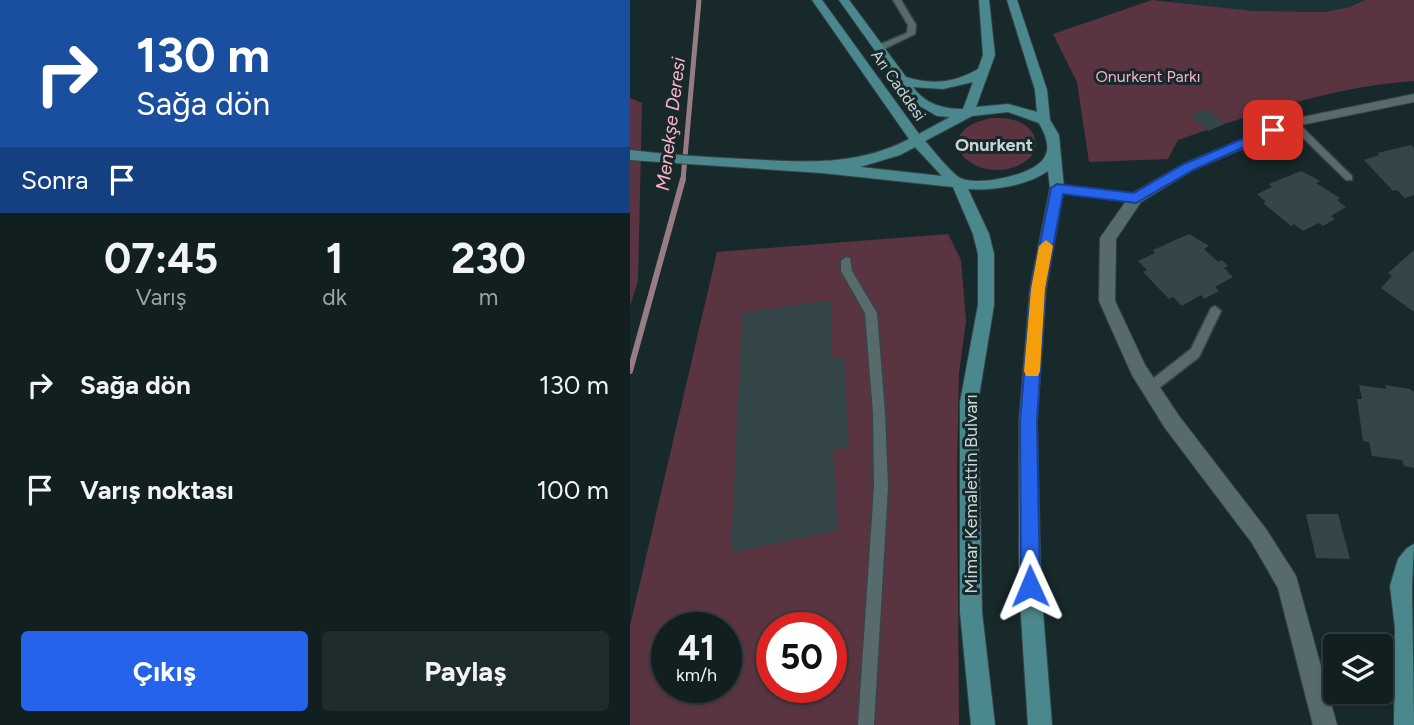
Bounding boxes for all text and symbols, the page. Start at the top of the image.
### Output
text: 130 m [136,25,270,84]
icon: right [21,28,112,119]
street label: Arı Caddesi [867,46,930,124]
water label: Menekşe Deresi [651,55,690,192]
park label: Onurkent Parkı [1095,67,1201,86]
text: Sağa dön [136,85,270,123]
pin [1243,100,1303,160]
icon: arrive [1254,111,1292,149]
district label: Onurkent [955,134,1033,156]
icon: arrive [103,161,141,199]
text: Sonra [21,164,89,196]
text: 07:45 [104,233,218,284]
text: 1 [326,233,344,284]
text: 230 [451,233,526,284]
text: Varış [136,283,187,311]
text: dk [322,283,347,311]
text: m [479,283,498,311]
icon: right [21,366,59,404]
text: Sağa dön [80,369,191,401]
text: 130 m [539,369,609,401]
street label: Mimar Kemalettin Bulvarı [960,394,982,594]
icon: arrive [21,471,59,509]
text: Varış noktası [80,474,234,506]
text: 100 m [536,474,609,506]
position arrow [993,549,1067,623]
speed limit sign: 50 [756,612,847,703]
text: 41 [678,627,715,669]
button: Çıkış [21,631,308,711]
button: Paylaş [322,631,609,711]
map controls [1323,634,1393,704]
button: layers [1323,634,1393,704]
text: km/h [676,664,717,686]

